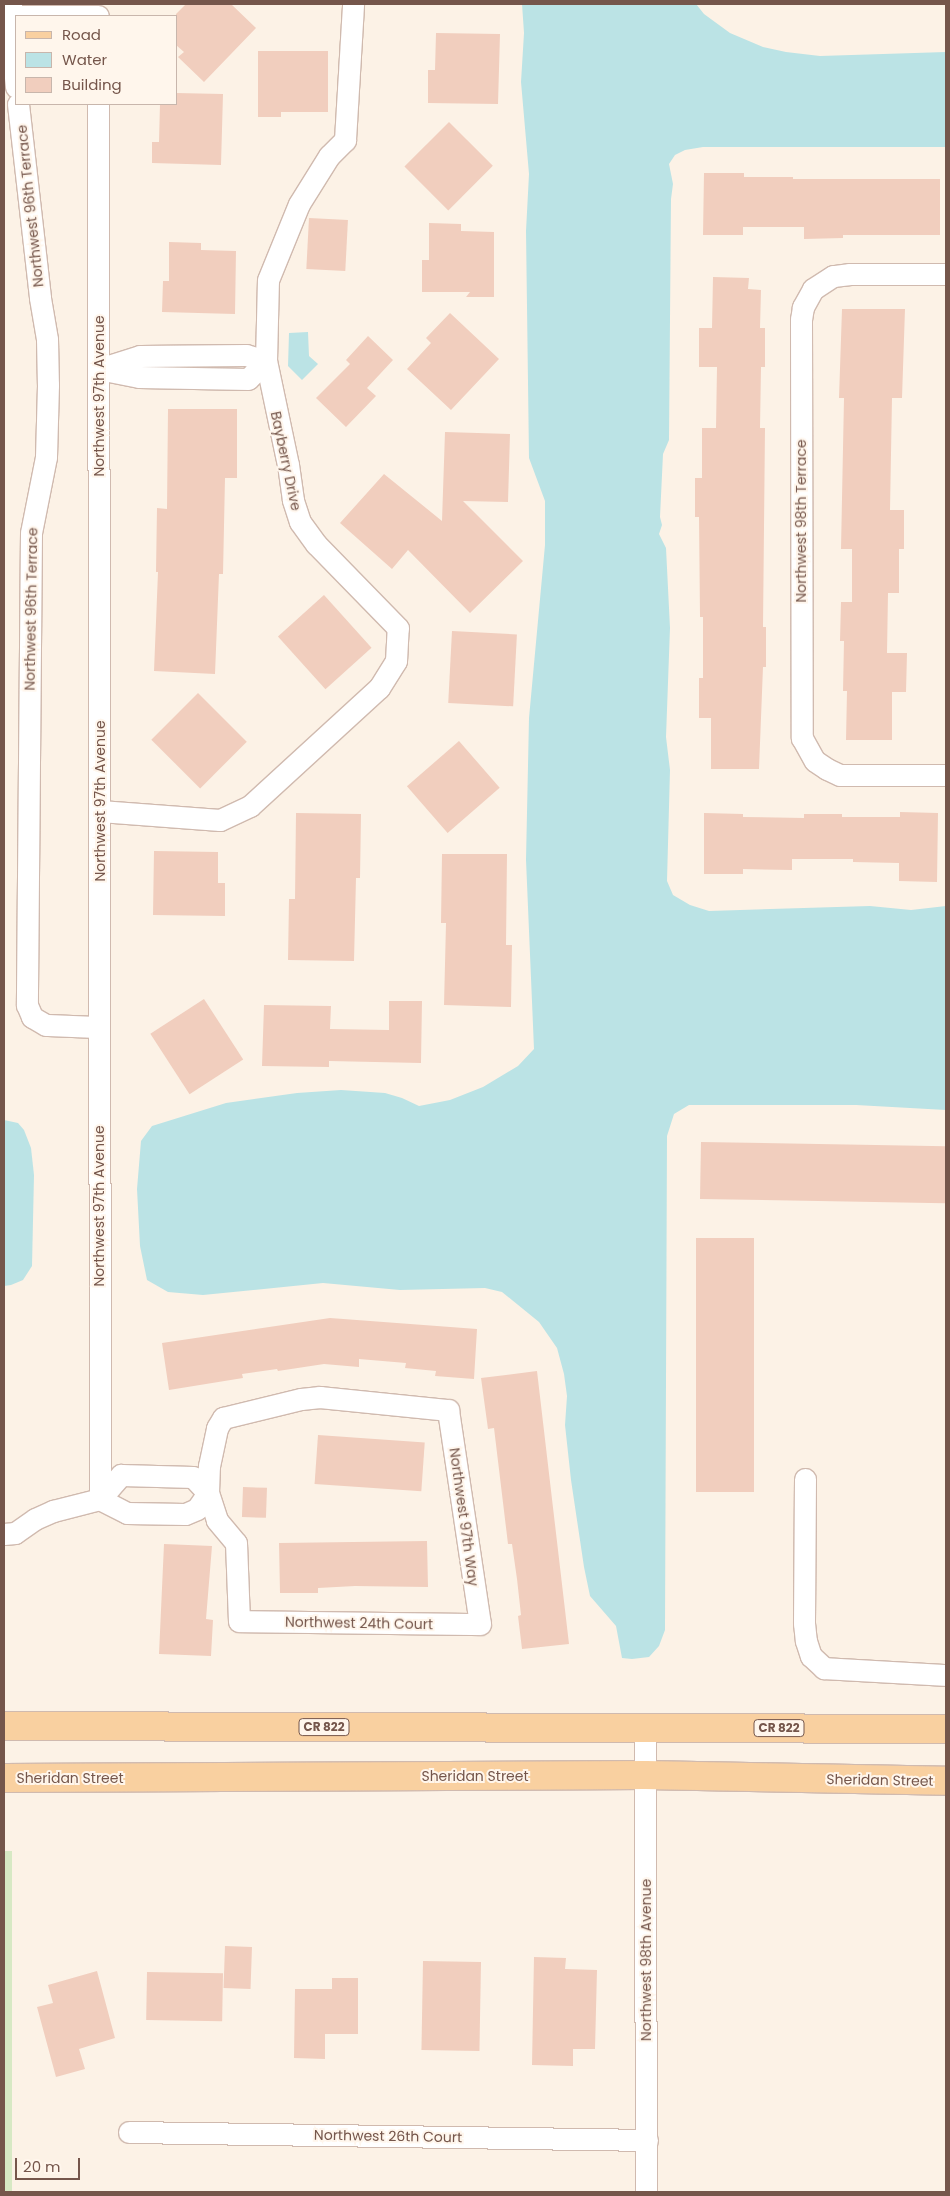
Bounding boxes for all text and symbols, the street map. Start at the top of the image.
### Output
legend [15,15,178,105]
text: Road [62,24,101,45]
text: Water [62,49,107,70]
text: Building [62,74,122,95]
street label: Northwest 96th Terrace [13,124,47,288]
street label: Northwest 97th Avenue [91,315,107,477]
street label: Bayberry Drive [267,410,305,512]
street label: Northwest 98th Terrace [793,439,809,603]
street label: Northwest 96th Terrace [21,527,41,691]
street label: Northwest 97th Avenue [92,720,108,882]
street label: Northwest 97th Avenue [91,1125,107,1287]
street label: Northwest 97th Way [446,1447,482,1587]
street label: Northwest 24th Court [285,1613,433,1633]
road number: CR 822 [298,1718,350,1736]
road number: CR 822 [753,1719,805,1738]
street label: Sheridan Street [421,1768,529,1784]
street label: Sheridan Street [16,1770,124,1786]
street label: Sheridan Street [826,1771,934,1789]
street label: Northwest 98th Avenue [638,1879,654,2041]
street label: Northwest 26th Court [314,2126,462,2146]
scale bar [18,2148,82,2180]
text: 20 m [23,2156,61,2177]

